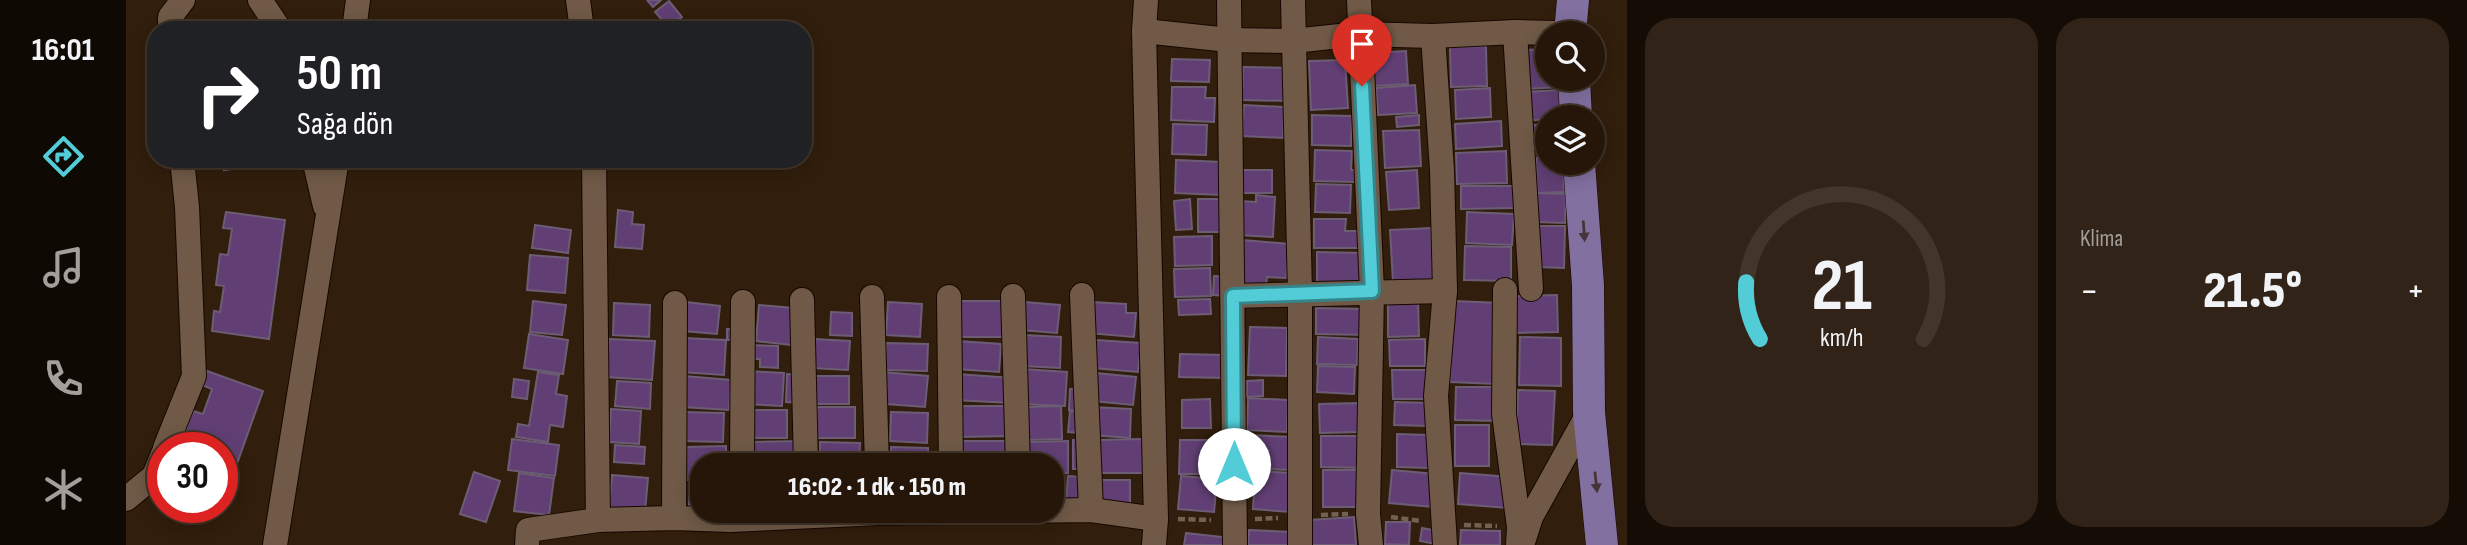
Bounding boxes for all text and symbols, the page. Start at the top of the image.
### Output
pin [1332,14,1392,86]
map controls [1535,21,1605,175]
button: search [1535,21,1605,91]
icon: arrive [1343,25,1381,63]
text: 16:01 [32,31,94,70]
text: 50 m [297,45,382,104]
icon: right [182,49,273,140]
text: Sağa dön [297,105,393,144]
button: layers [1535,105,1605,175]
icon: directions [39,132,88,181]
one-way arrow [1579,220,1590,242]
text: Klima [2080,225,2123,253]
icon: music [39,243,88,292]
text: 21 [1811,243,1872,331]
text: 21.5° [2203,260,2302,323]
text: − [2080,269,2099,314]
text: + [2406,269,2425,314]
text: km/h [1820,322,1863,353]
icon: phone [39,354,88,403]
position arrow [1197,427,1271,501]
speed limit sign: 30 [147,432,238,523]
icon: climate [39,465,88,514]
text: 16:02 · 1 dk · 150 m [788,472,966,503]
one-way arrow [1591,472,1602,494]

